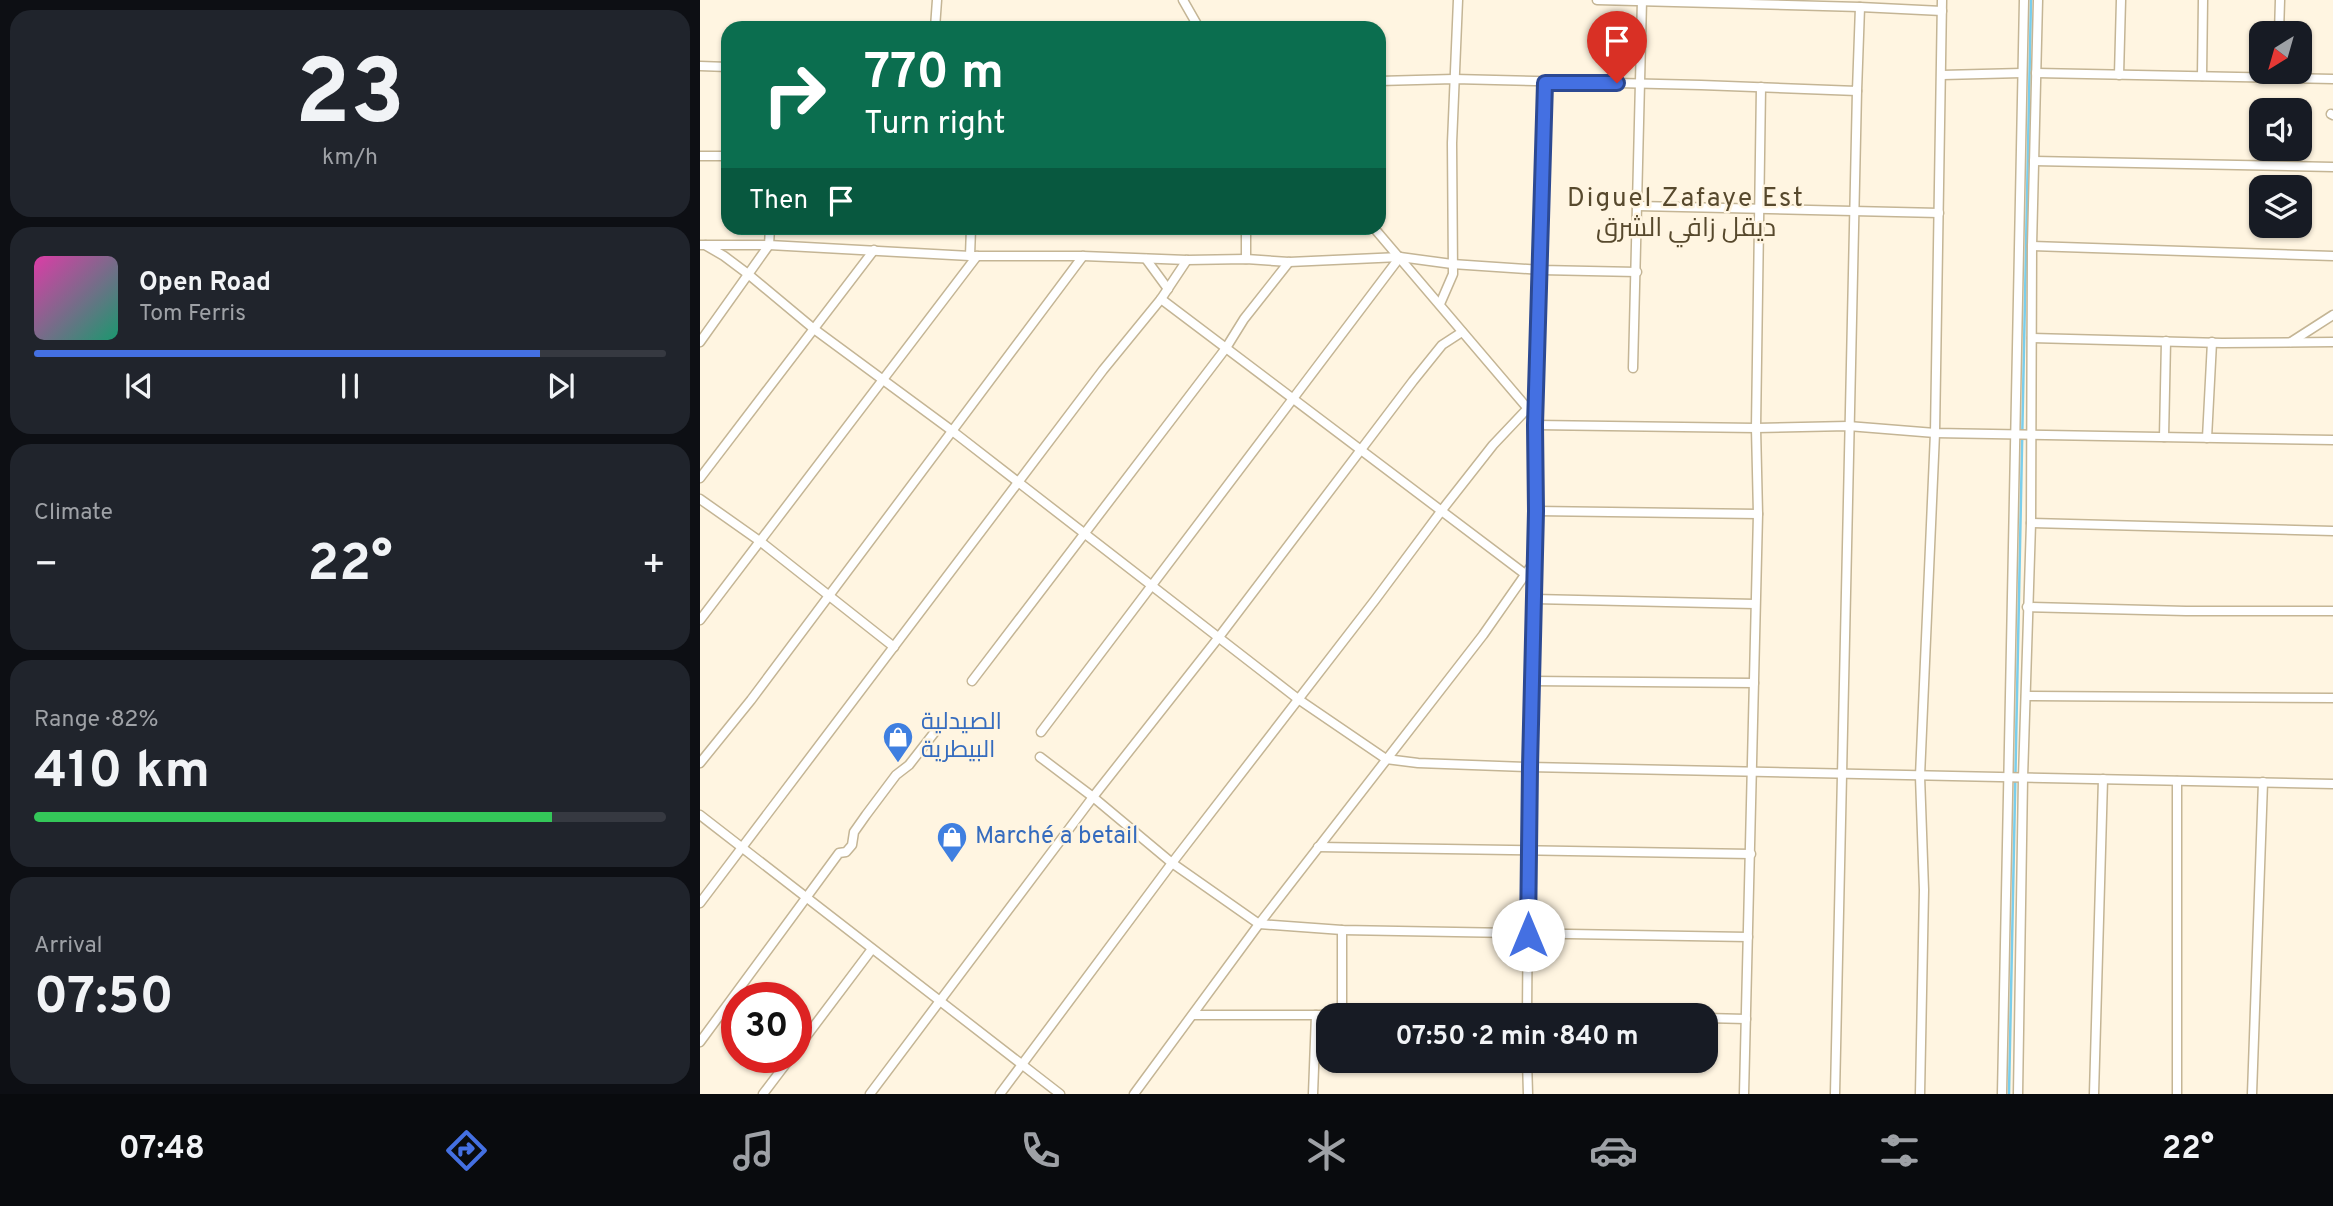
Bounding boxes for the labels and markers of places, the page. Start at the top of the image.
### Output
pin [1587,11,1647,83]
place label: الصيدلية البيطرية [921,708,1002,766]
shop icon: الصيدلية البيطرية [881,720,915,764]
shop icon: Marché a betail [935,820,969,864]
place label: Marché a betail [975,822,1138,852]

